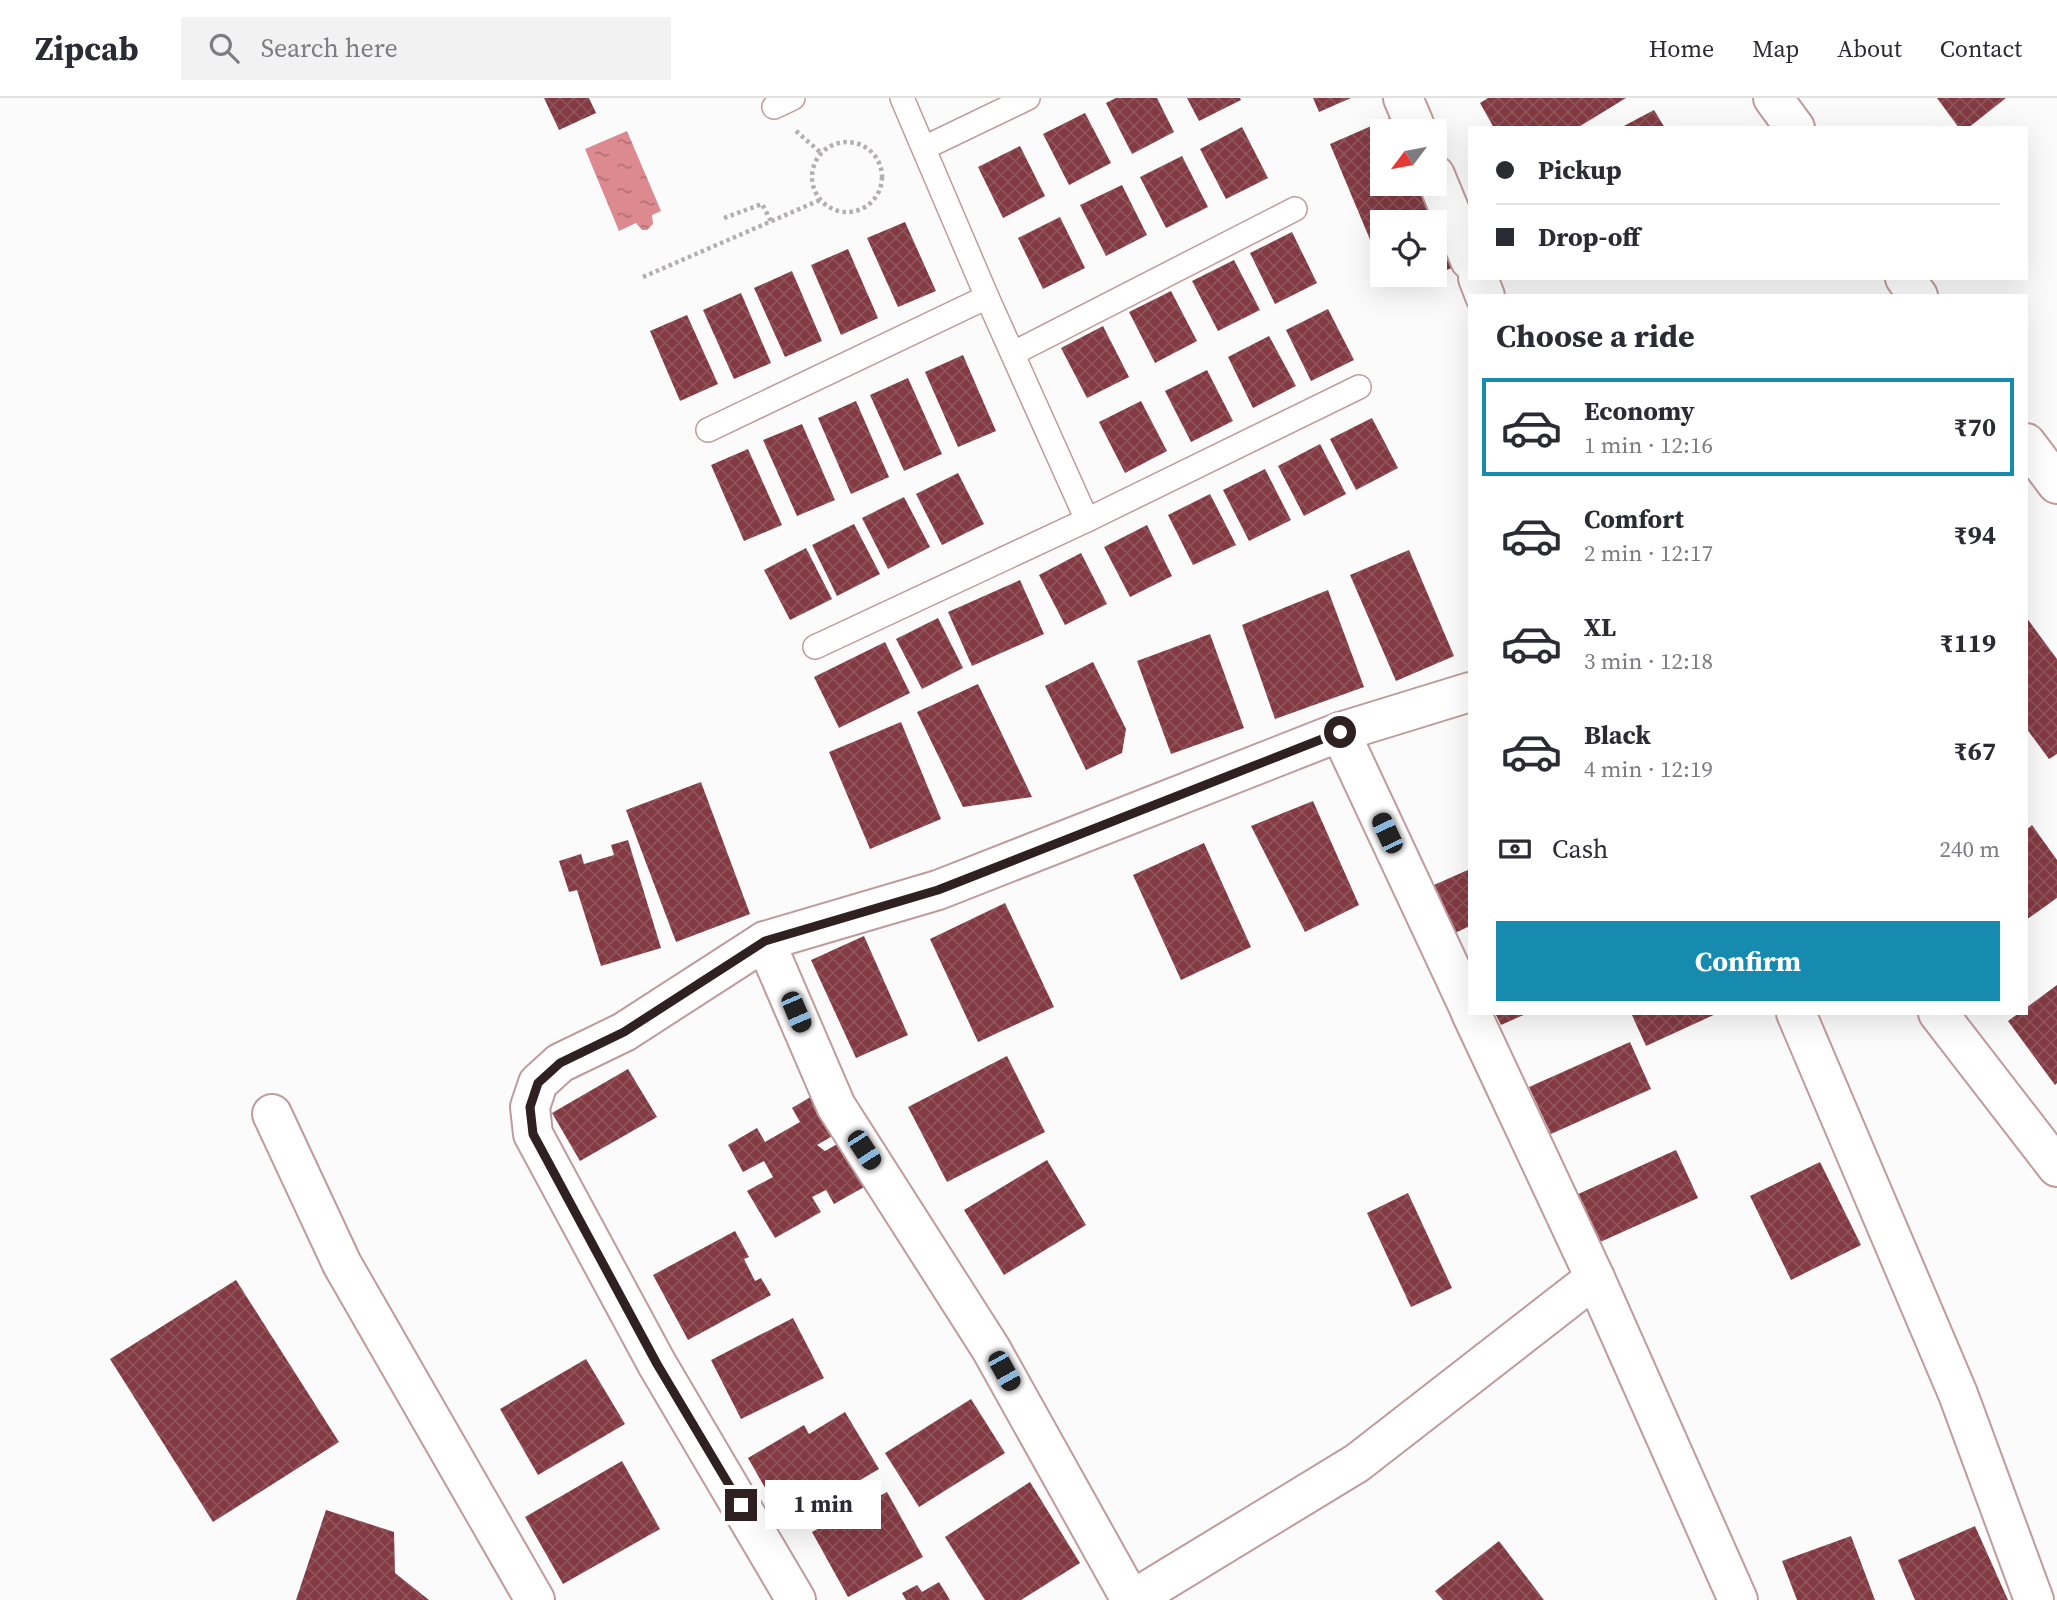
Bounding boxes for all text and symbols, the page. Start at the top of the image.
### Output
search box [181,17,671,80]
text: Zipcab [35,26,139,71]
icon: search [205,29,243,67]
text: Search here [261,30,398,66]
text: Home [1649,32,1714,65]
text: Map [1752,32,1799,65]
text: About [1837,32,1902,65]
text: Contact [1940,32,2022,65]
north arrow [1370,119,1447,196]
map controls [1370,119,1447,287]
text: Pickup [1538,152,1622,188]
button: locate [1370,210,1447,287]
text: Drop-off [1538,219,1640,255]
text: Choose a ride [1496,314,1695,358]
text: Economy [1584,393,1695,429]
icon: car [1500,396,1563,459]
text: ₹70 [1954,409,1996,445]
text: 1 min · 12:16 [1584,429,1713,461]
text: Comfort [1584,501,1684,537]
icon: car [1500,504,1563,567]
text: ₹94 [1954,517,1996,553]
text: 2 min · 12:17 [1584,537,1713,569]
text: XL [1584,609,1616,645]
icon: car [1500,612,1563,675]
text: ₹119 [1940,625,1996,661]
text: 3 min · 12:18 [1584,645,1713,677]
route start [1324,716,1356,748]
text: Black [1584,717,1651,753]
icon: car [1500,720,1563,783]
text: ₹67 [1954,733,1996,769]
text: 4 min · 12:19 [1584,753,1713,785]
car [1369,810,1406,856]
icon: cash [1496,830,1534,868]
text: Cash [1552,831,1608,867]
text: 240 m [1939,833,2000,865]
button: Confirm [1496,921,2000,1001]
car [779,989,814,1035]
car [844,1127,885,1173]
car [985,1348,1024,1394]
callout: 1 min [766,1480,881,1530]
text: 1 min [793,1488,853,1520]
route end [725,1489,757,1521]

